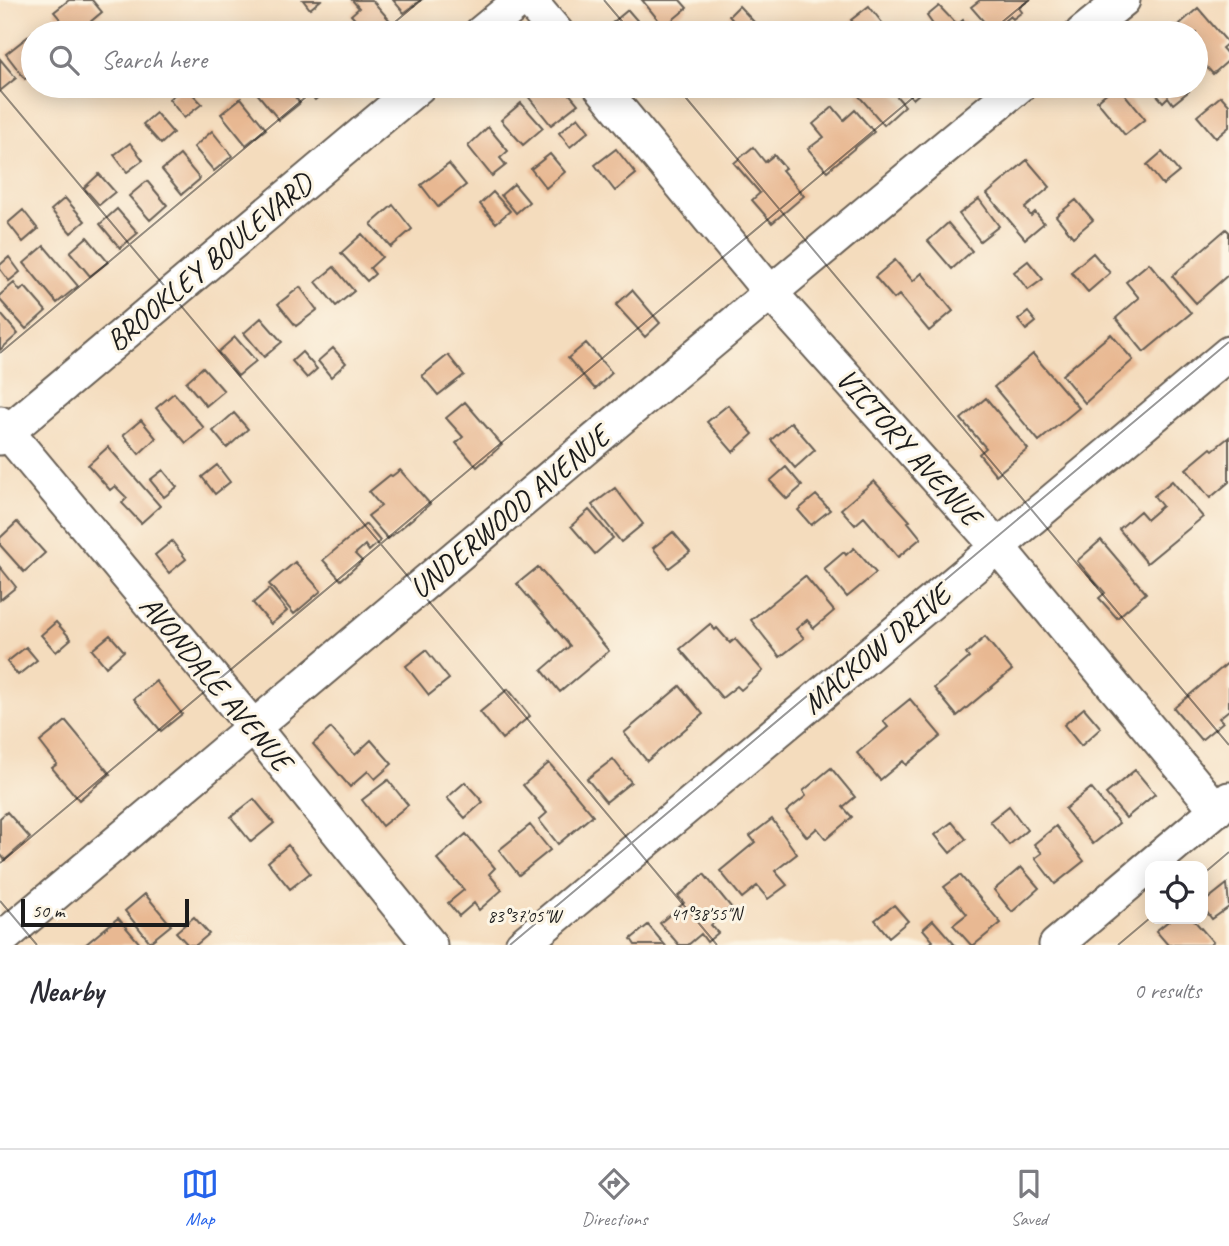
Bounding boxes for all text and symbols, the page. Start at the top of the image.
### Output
search box [21,21,1208,98]
icon: search [45,41,83,79]
text: Search here [101,43,207,76]
street label: BROOKLEY BOULEVARD [98,163,322,359]
street label: VICTORY AVENUE [828,360,992,536]
street label: UNDERWOOD AVENUE [401,415,619,607]
street label: MACKOW DRIVE [794,573,961,722]
street label: AVONDALE AVENUE [131,587,303,781]
map controls [1145,861,1208,924]
button: locate [1145,861,1208,924]
scale bar [21,896,189,928]
text: 50 m [32,899,64,923]
text: 41°38'55"N [671,903,745,925]
text: 83°37'05"W [487,905,564,927]
text: Nearby [28,972,104,1010]
text: 0 results [1134,976,1201,1005]
tab: Map [181,1165,219,1231]
tab: Directions [581,1165,648,1231]
tab: Saved [1010,1165,1048,1231]

